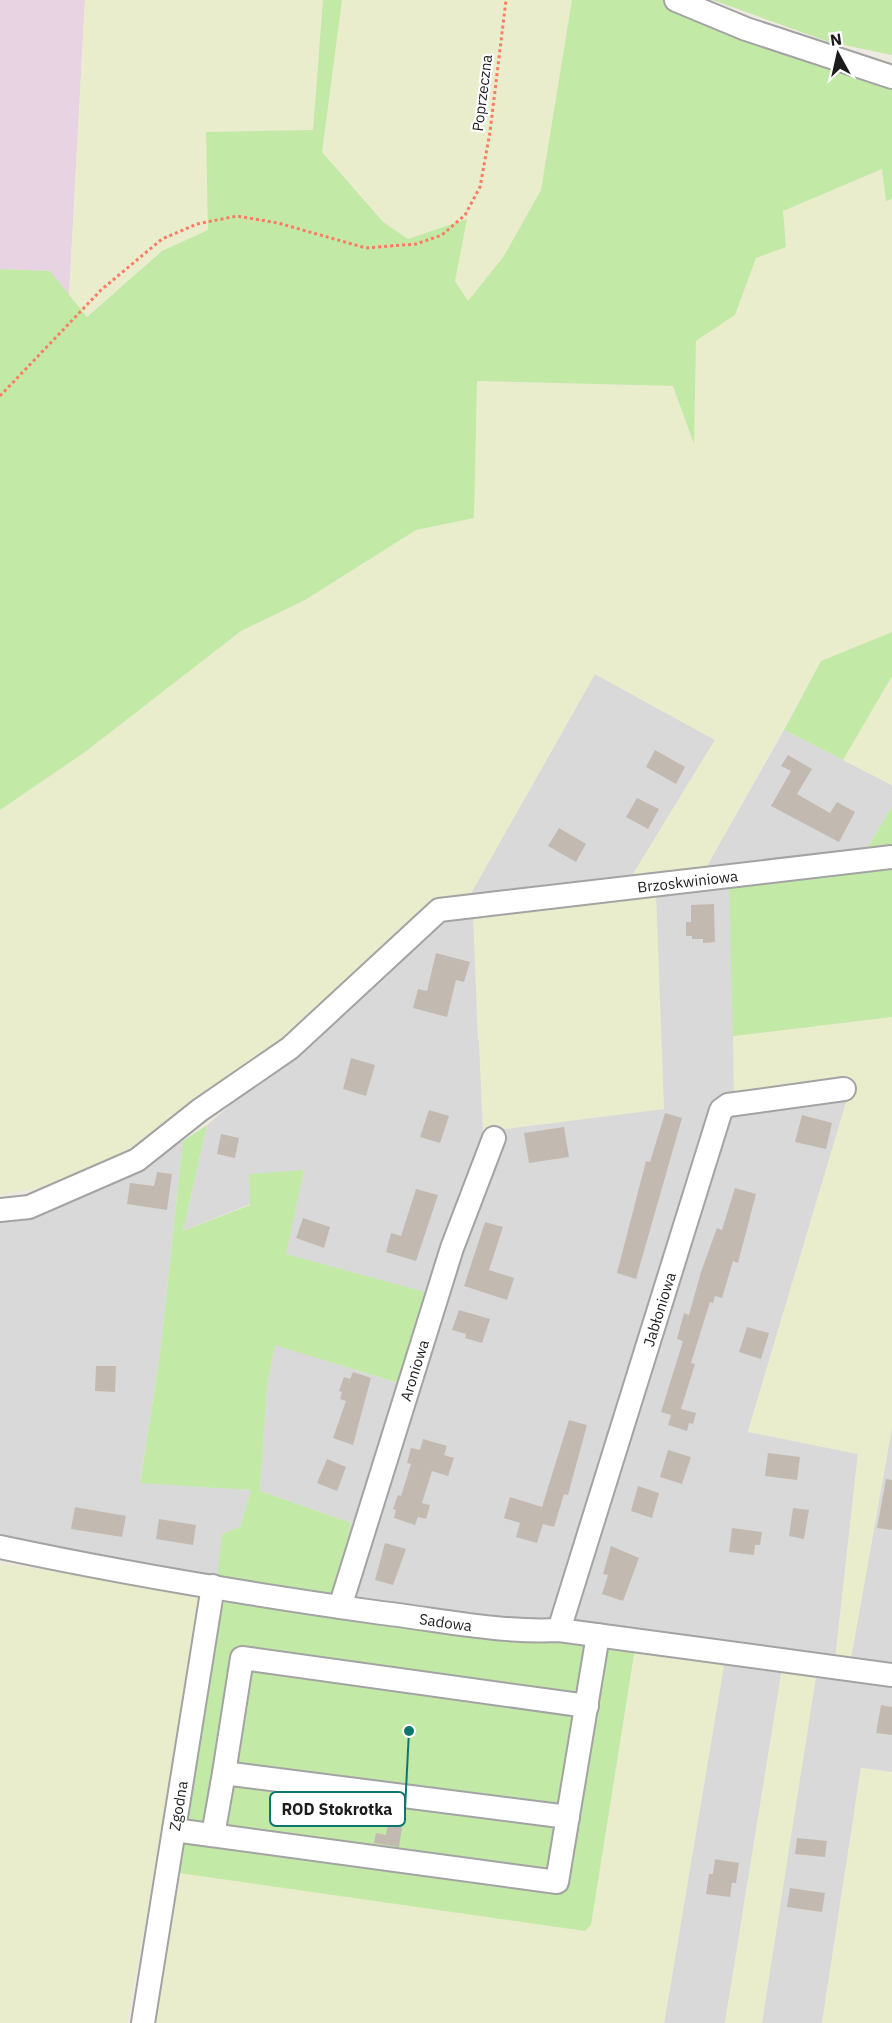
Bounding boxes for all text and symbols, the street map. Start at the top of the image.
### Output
north arrow [808,24,868,84]
text: N [829,28,843,50]
street label: Poprzeczna [468,53,496,133]
street label: Brzoskwiniowa [636,866,739,896]
street label: Jabłoniowa [638,1270,679,1349]
street label: Aroniowa [395,1337,432,1403]
street label: Sadowa [418,1609,473,1635]
street label: Zgodna [164,1779,191,1832]
callout: ROD Stokrotka [270,1792,405,1826]
text: ROD Stokrotka [282,1799,392,1819]

